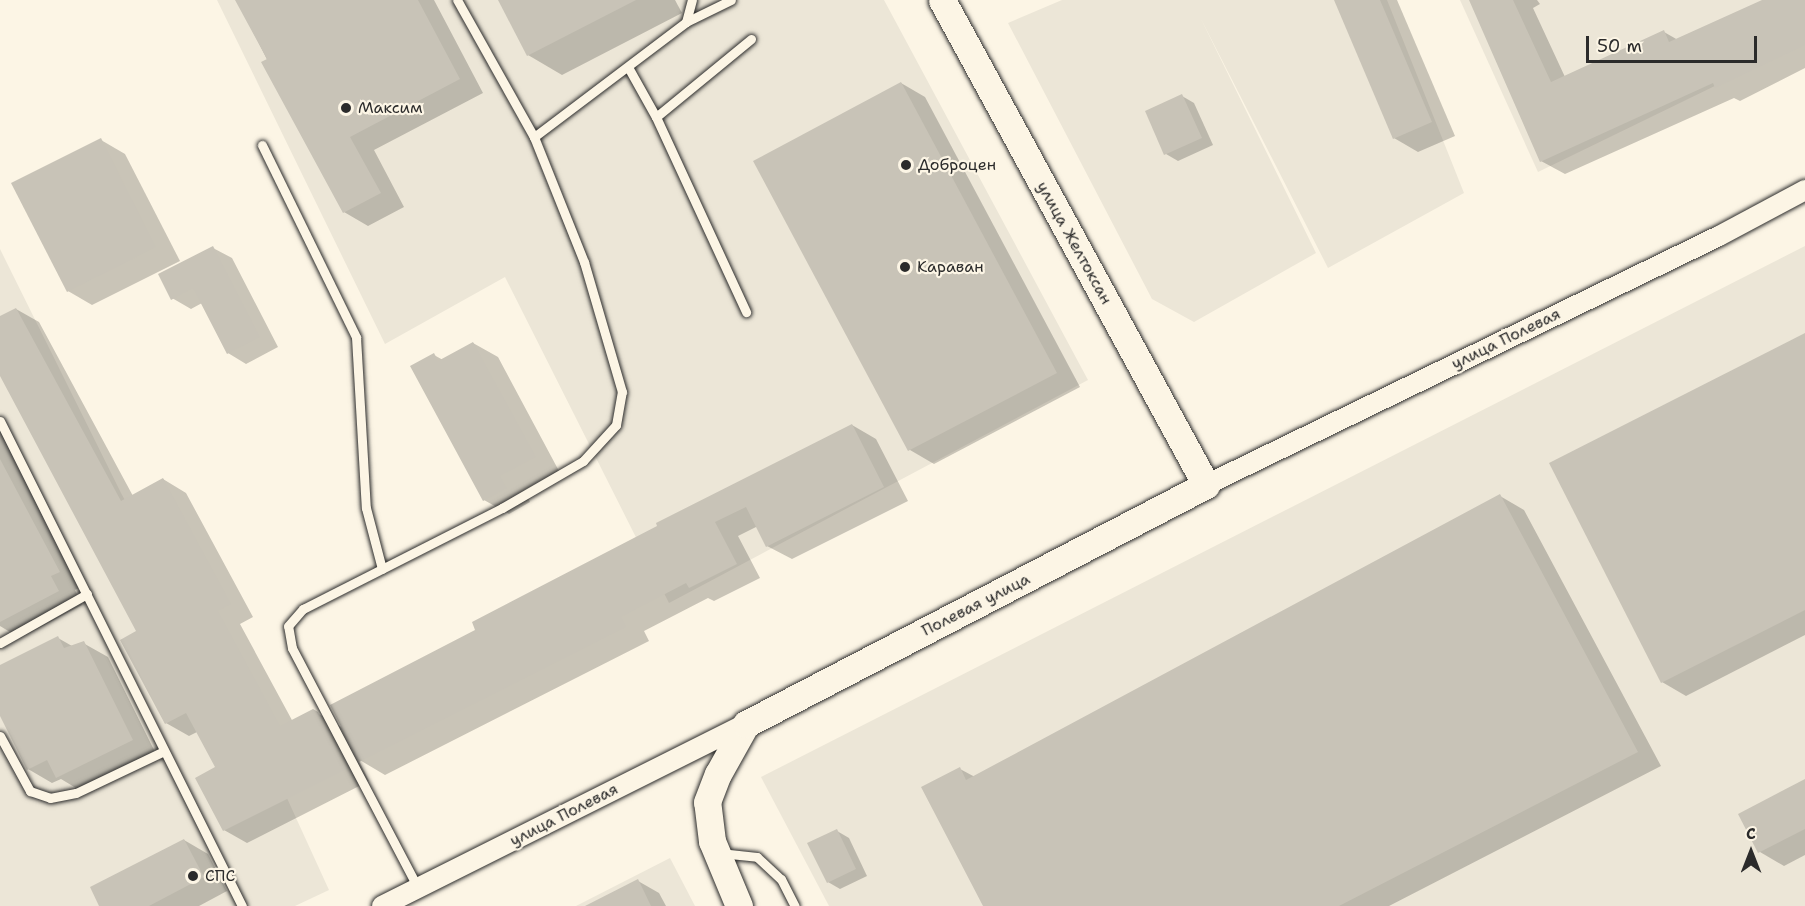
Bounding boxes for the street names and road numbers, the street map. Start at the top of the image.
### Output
street label: улица Желтоксан [1032,178,1116,308]
street label: улица Полевая [1448,304,1564,374]
street label: Полевая улица [919,569,1033,641]
street label: улица Полевая [507,779,621,851]

